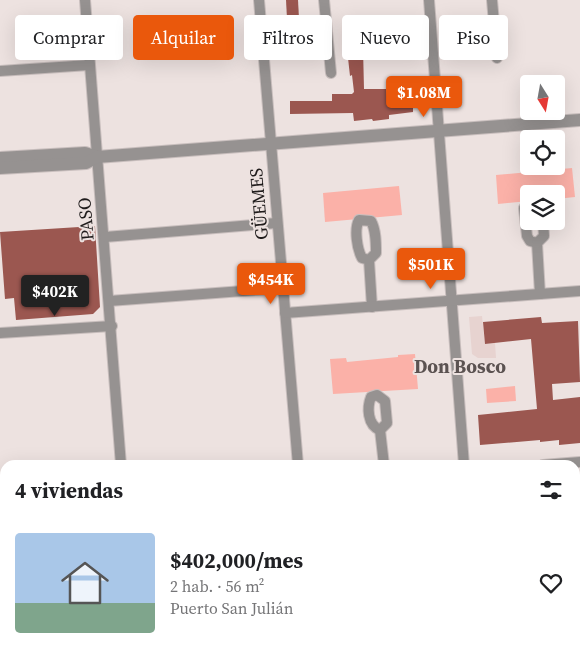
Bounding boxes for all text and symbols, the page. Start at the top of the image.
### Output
chip: Comprar [15,15,123,60]
chip: Alquilar [133,15,234,60]
chip: Filtros [244,15,332,60]
chip: Nuevo [342,15,429,60]
chip: Piso [439,15,508,60]
north arrow [520,75,565,120]
map controls [520,75,565,230]
pin: $1.08M [383,76,465,118]
text: $1.08M [397,81,451,103]
button: locate [520,130,565,175]
street label: GÜEMES [243,167,274,241]
button: layers [520,185,565,230]
street label: PASO [71,196,100,242]
pin: $501K [396,248,466,290]
text: $501K [408,253,454,275]
pin: $454K [236,262,306,305]
text: $454K [248,268,294,290]
pin: $402K [20,274,90,317]
text: $402K [32,280,78,302]
district label: Don Bosco [414,353,506,379]
text: 4 viviendas [15,476,123,505]
icon: filters [537,476,565,504]
text: $402,000/mes [170,546,303,575]
icon: home [55,553,115,613]
icon: heart [537,569,565,597]
text: 2 hab. · 56 m² [170,575,264,597]
text: Puerto San Julián [170,597,293,619]

